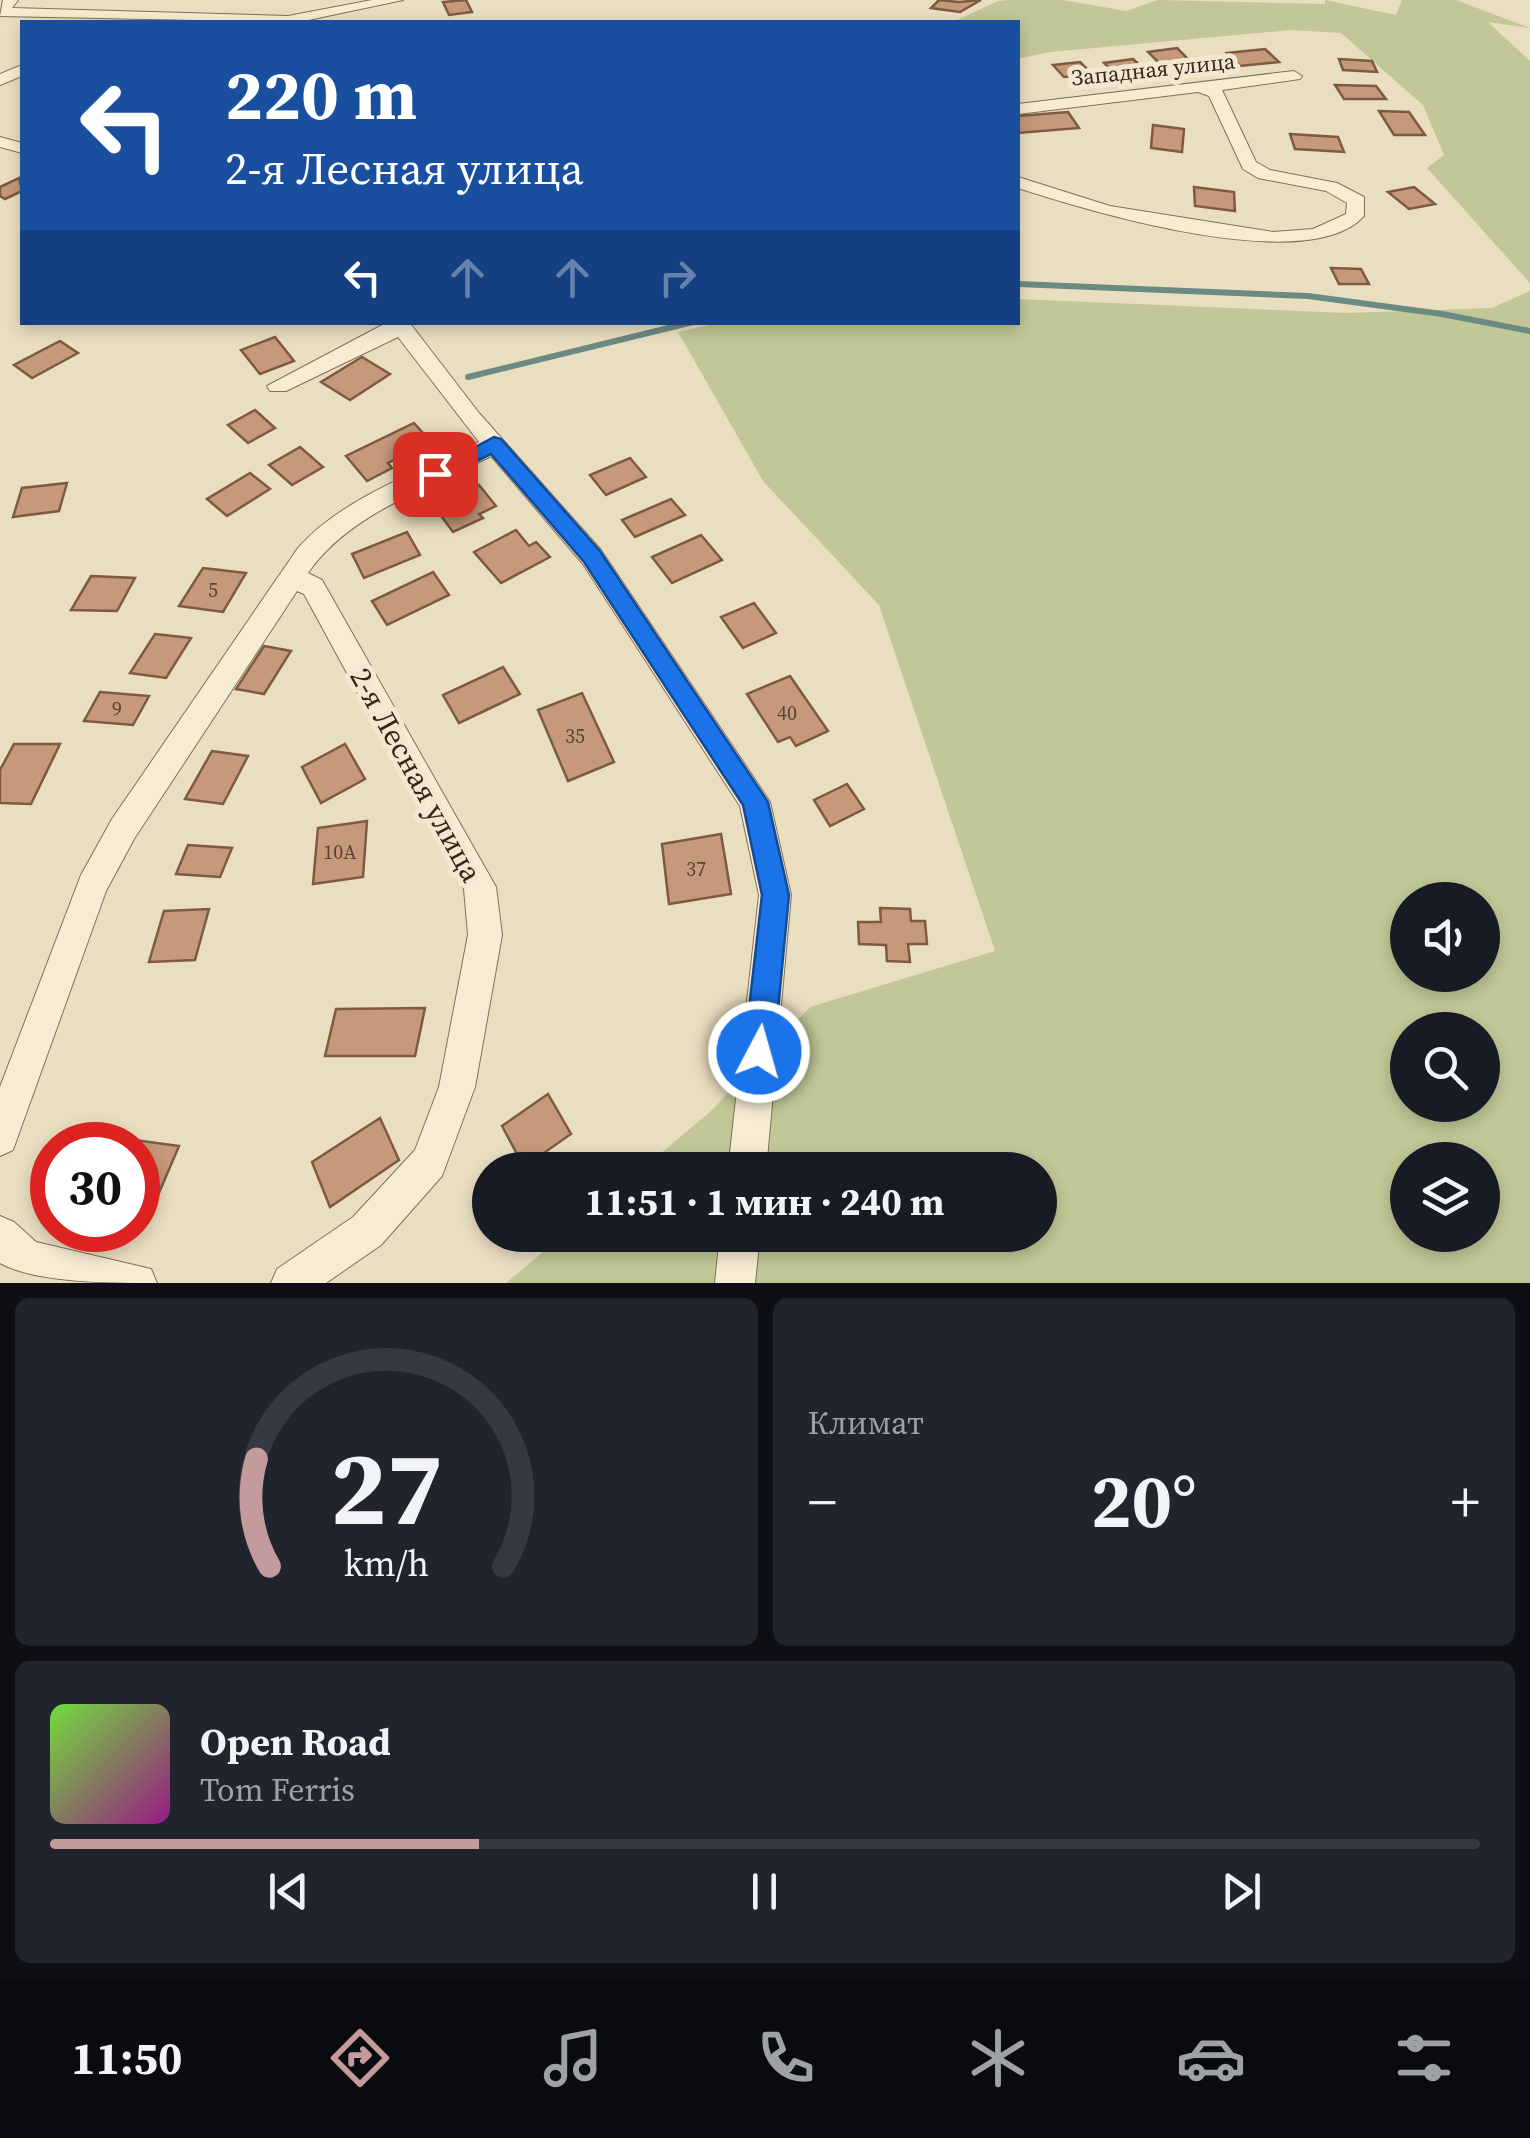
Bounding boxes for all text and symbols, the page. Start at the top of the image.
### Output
street label: Западная улица [1070,45,1237,93]
text: 220 m [225,46,417,142]
icon: left [60,60,190,190]
text: 2-я Лесная улица [225,137,584,199]
icon: left [335,250,390,305]
icon: ahead [440,250,495,305]
icon: ahead [545,250,600,305]
icon: right [650,250,705,305]
pin [393,432,478,517]
icon: arrive [408,447,463,502]
house number: 5 [208,576,218,604]
street label: 2-я Лесная улица [341,660,493,890]
house number: 9 [112,695,122,723]
house number: 40 [777,699,797,727]
house number: 35 [565,722,585,750]
house number: 10А [323,838,357,866]
house number: 37 [686,855,706,883]
map controls [1390,882,1500,1252]
button: sound [1390,882,1500,992]
position arrow [707,1000,811,1104]
button: search [1390,1012,1500,1122]
speed limit sign: 30 [30,1122,160,1252]
button: layers [1390,1142,1500,1252]
text: 11:51 · 1 мин · 240 m [585,1176,944,1228]
text: Климат [808,1401,924,1445]
text: 27 [330,1416,443,1559]
text: 20° [1091,1449,1197,1552]
text: − [808,1464,837,1539]
text: + [1451,1464,1480,1539]
text: km/h [344,1539,429,1588]
text: Open Road [200,1716,391,1768]
text: Tom Ferris [200,1768,355,1812]
icon: previous [261,1864,316,1919]
icon: pause [737,1864,792,1919]
icon: next [1214,1864,1269,1919]
icon: directions [325,2023,395,2093]
icon: music [538,2023,608,2093]
icon: phone [751,2023,821,2093]
icon: climate [963,2023,1033,2093]
icon: car [1176,2023,1246,2093]
icon: filters [1389,2023,1459,2093]
text: 11:50 [71,2027,182,2089]

